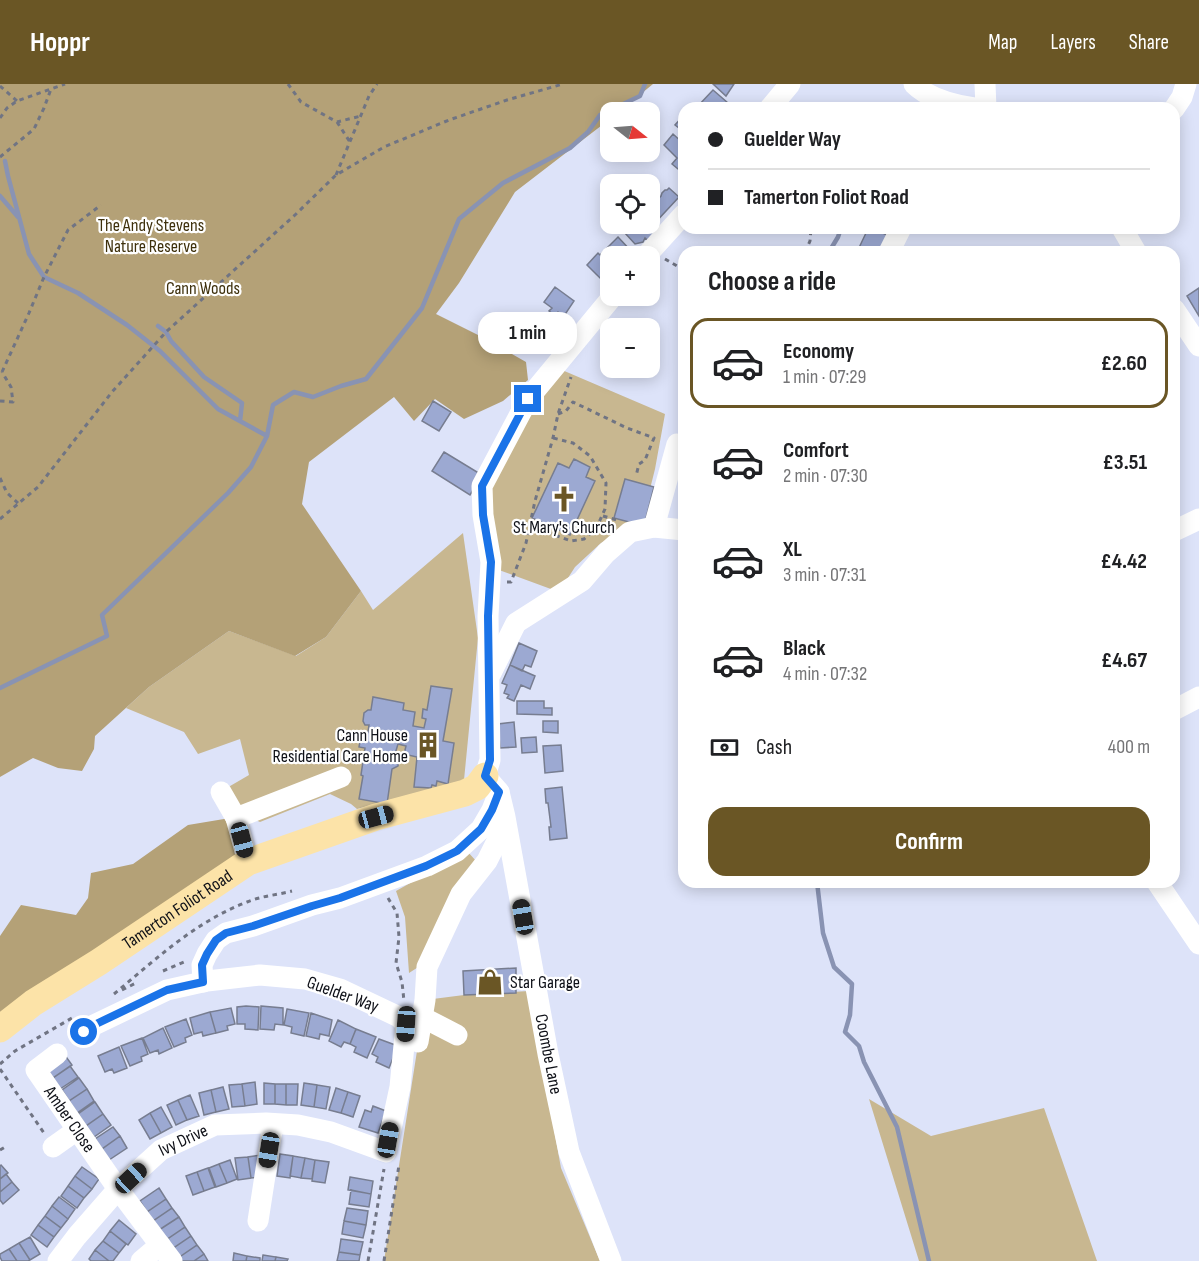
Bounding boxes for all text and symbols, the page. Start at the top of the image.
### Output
text: Hoppr [30,26,90,59]
text: Map [988,30,1017,55]
text: Layers [1050,30,1096,55]
text: Share [1129,30,1169,55]
north arrow [600,102,660,162]
map controls [600,102,660,378]
text: Guelder Way [744,126,841,153]
button: locate [600,174,660,234]
text: Tamerton Foliot Road [744,184,909,211]
park label: The Andy Stevens Nature Reserve [98,215,204,257]
button: + [600,246,660,306]
text: Choose a ride [708,266,836,298]
park label: Cann Woods [166,278,240,299]
callout: 1 min [478,312,578,354]
button: − [600,318,660,378]
text: 1 min [509,321,546,345]
icon: car [711,336,765,390]
text: Economy [783,338,854,365]
text: £2.60 [1101,350,1147,377]
text: 1 min · 07:29 [783,365,866,389]
route end [514,385,541,412]
icon: car [711,435,765,489]
text: Comfort [783,437,849,464]
text: £3.51 [1103,449,1147,476]
text: 2 min · 07:30 [783,464,868,488]
church icon: St Mary's Church [549,484,579,514]
place label: St Mary's Church [513,517,615,538]
icon: car [711,534,765,588]
text: XL [783,536,802,563]
text: £4.42 [1101,548,1147,575]
text: 3 min · 07:31 [783,563,866,587]
icon: car [711,633,765,687]
text: Black [783,635,825,662]
text: £4.67 [1101,647,1147,674]
text: 4 min · 07:32 [783,662,867,686]
place label: Cann House Residential Care Home [273,725,408,767]
building icon: Cann House Residential Care Home [413,730,443,760]
icon: cash [708,731,741,764]
text: Cash [756,734,792,761]
text: 400 m [1108,735,1150,759]
car [356,804,396,830]
button: Confirm [708,807,1150,876]
car [229,820,255,860]
street label: Tamerton Foliot Road [119,866,236,954]
car [511,898,535,936]
shop icon: Star Garage [475,967,505,997]
street label: Guelder Way [304,972,382,1017]
place label: Star Garage [510,972,580,993]
car [396,1005,416,1043]
street label: Coombe Lane [530,1012,567,1096]
route start [70,1018,97,1045]
street label: Amber Close [39,1081,100,1156]
street label: Ivy Drive [155,1120,211,1161]
car [376,1121,400,1159]
car [257,1131,281,1169]
car [112,1159,150,1197]

